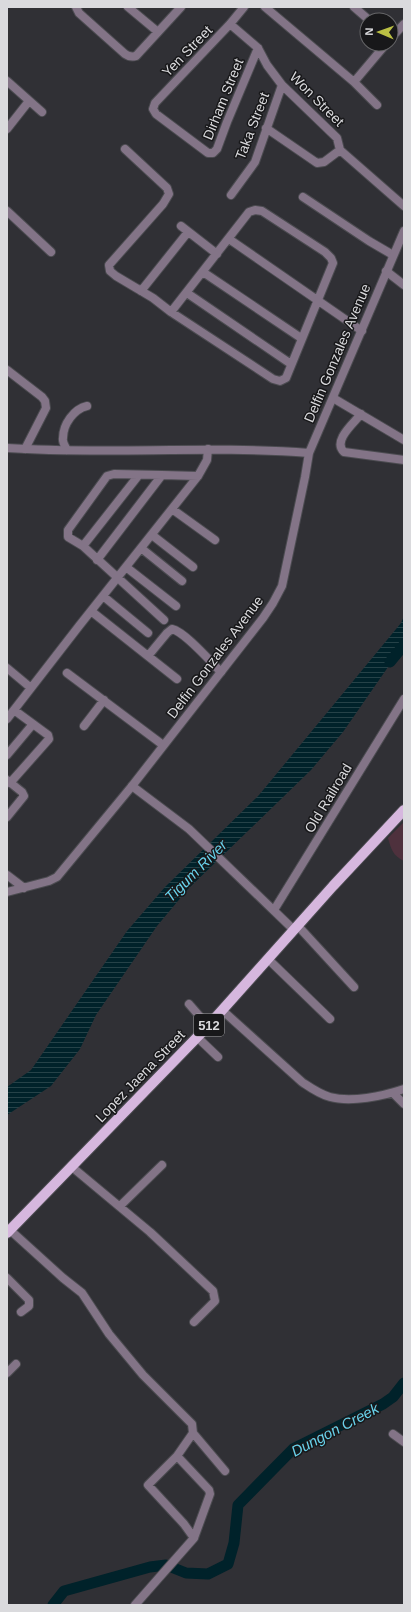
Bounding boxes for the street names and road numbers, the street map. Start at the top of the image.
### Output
street label: Yen Street [159,22,215,80]
street label: Dirham Street [199,56,247,142]
street label: Won Street [287,69,347,129]
street label: Taka Street [232,90,272,162]
street label: Delfin Gonzales Avenue [300,281,374,425]
street label: Delfin Gonzales Avenue [164,592,266,721]
street label: Old Railroad [301,761,355,835]
road number: 512 [194,1014,224,1036]
street label: Lopez Jaena Street [92,1027,188,1125]

